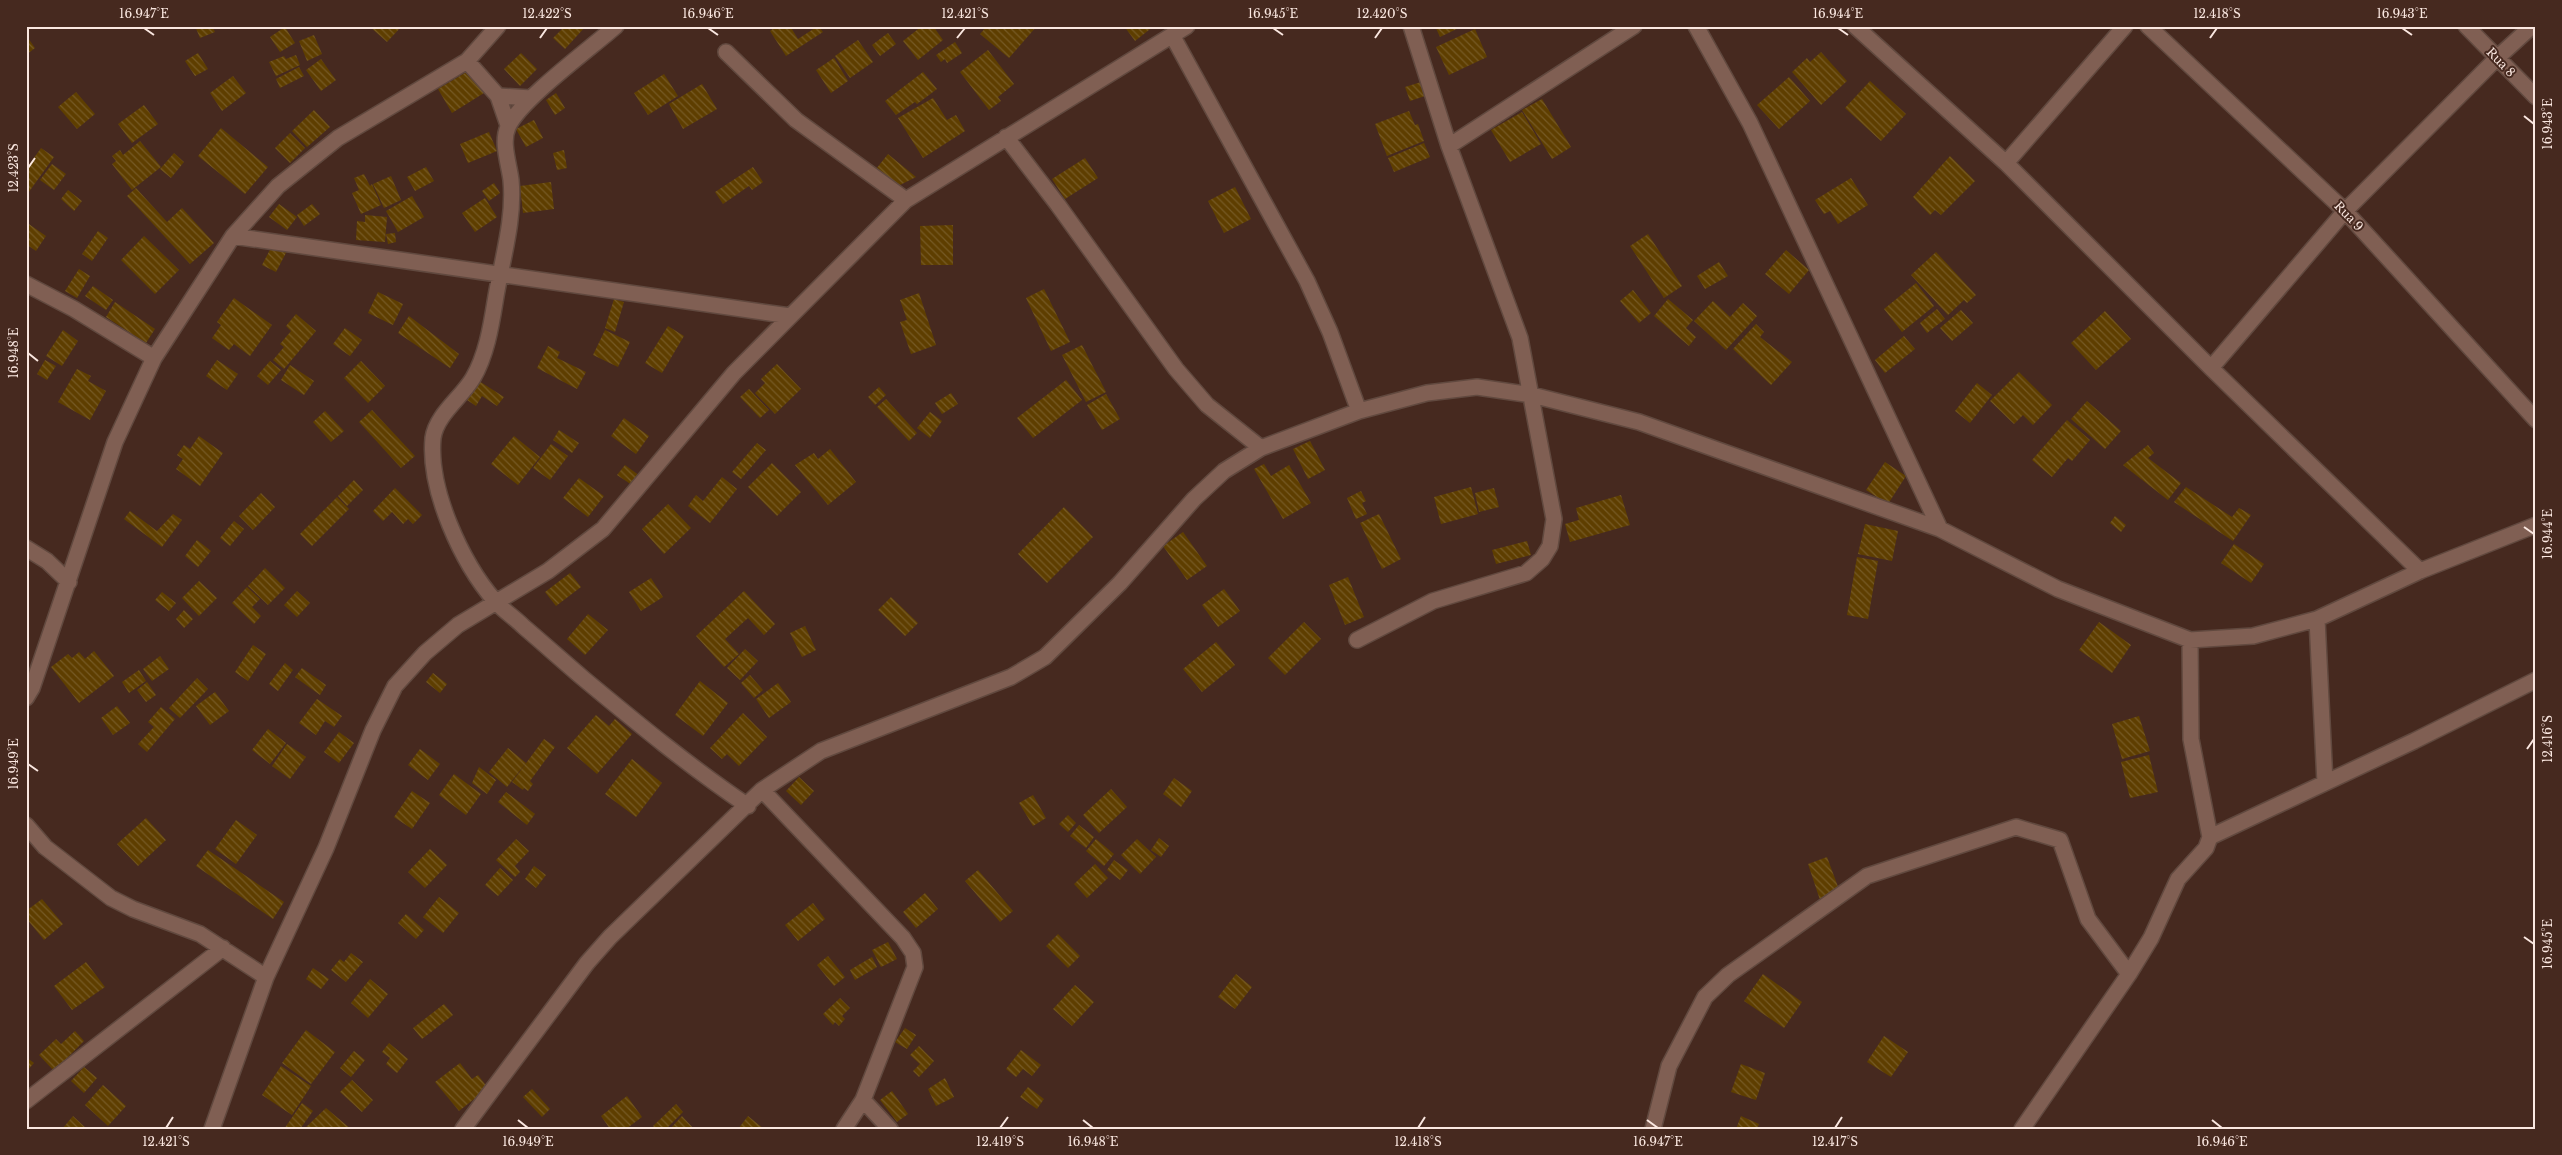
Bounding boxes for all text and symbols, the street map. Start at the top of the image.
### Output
text: 16.947°E [119,6,169,21]
text: 12.422°S [522,6,572,21]
text: 16.946°E [682,6,734,21]
text: 12.421°S [941,6,989,21]
text: 16.945°E [1248,6,1299,21]
text: 12.420°S [1357,6,1408,21]
text: 16.944°E [1813,6,1864,21]
text: 12.418°S [2193,6,2241,21]
text: 16.943°E [2376,6,2428,21]
street label: Rua 8 [2484,44,2518,80]
text: 16.943°E [2540,98,2555,150]
text: 12.423°S [6,143,21,193]
street label: Rua 9 [2331,198,2367,234]
text: 16.948°E [6,327,21,379]
text: 16.944°E [2540,508,2555,559]
text: 12.416°S [2540,715,2555,763]
text: 16.949°E [6,738,21,790]
text: 16.945°E [2540,918,2555,969]
text: 12.421°S [142,1134,190,1149]
text: 16.949°E [502,1134,554,1149]
text: 12.419°S [976,1134,1024,1149]
text: 16.948°E [1067,1134,1119,1149]
text: 12.418°S [1394,1134,1442,1149]
text: 16.947°E [1633,1134,1683,1149]
text: 12.417°S [1812,1134,1858,1149]
text: 16.946°E [2196,1134,2248,1149]

